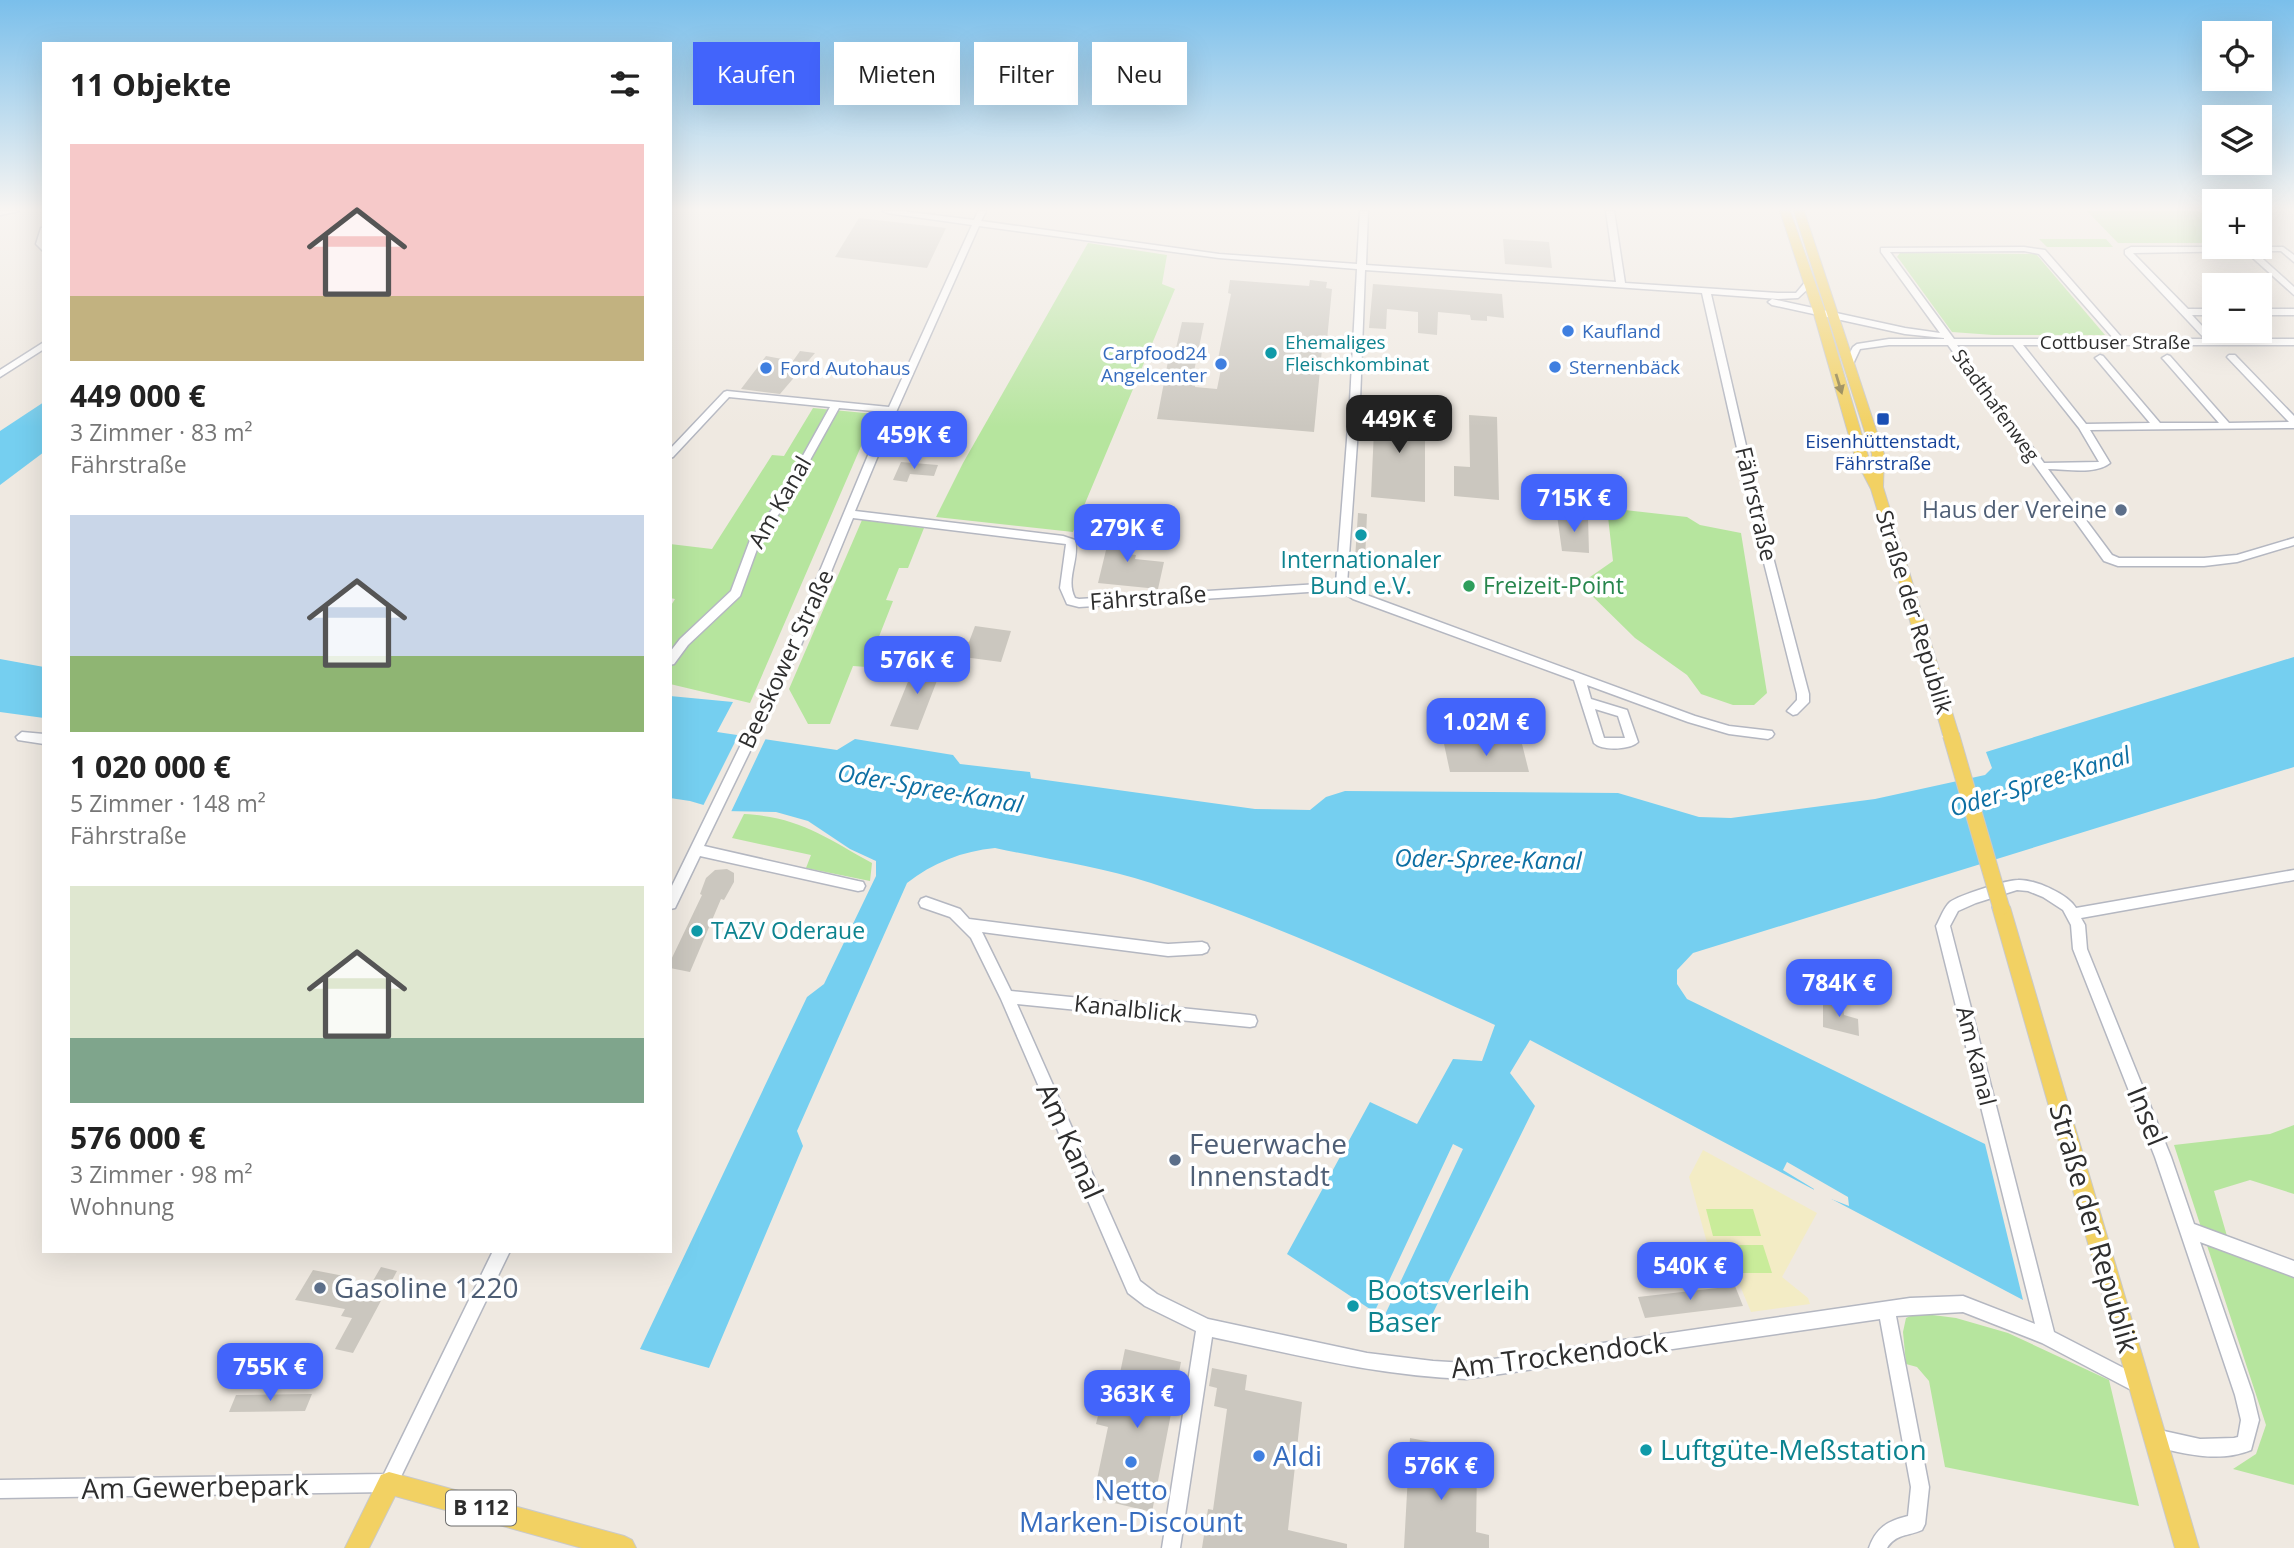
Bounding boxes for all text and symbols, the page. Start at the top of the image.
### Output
map controls [2202,21,2272,343]
button: locate [2202,21,2272,91]
chip: Kaufen [693,42,820,105]
chip: Mieten [834,42,960,105]
chip: Filter [974,42,1078,105]
chip: Neu [1092,42,1187,105]
text: 11 Objekte [70,64,231,105]
icon: filters [606,65,644,103]
button: layers [2202,105,2272,175]
icon: home [294,189,420,315]
button: + [2202,189,2272,259]
button: − [2202,273,2272,343]
place label: Kaufland [1582,318,1661,344]
marker: Kaufland [1560,323,1576,339]
place label: Ehemaliges Fleischkombinat [1285,329,1430,377]
street label: Cottbuser Straße [2040,329,2190,355]
place label: Carpfood24 Angelcenter [1101,340,1207,388]
street label: Stadthafenweg [1946,344,2046,466]
marker: Ehemaliges Fleischkombinat [1263,345,1279,361]
place label: Sternenbäck [1569,354,1680,380]
place label: Ford Autohaus [780,355,910,381]
marker: Carpfood24 Angelcenter [1213,356,1229,372]
marker: Sternenbäck [1547,359,1563,375]
marker: Ford Autohaus [758,360,774,376]
one-way arrow [1835,373,1845,394]
text: 449 000 € [70,375,206,416]
pin: 449K € [1342,396,1456,455]
text: 449K € [1362,402,1436,434]
marker: Eisenhüttenstadt, Fährstraße [1875,411,1891,427]
pin: 459K € [857,412,971,471]
text: 3 Zimmer · 83 m² [70,416,253,448]
text: 459K € [877,418,951,450]
place label: Eisenhüttenstadt, Fährstraße [1805,428,1961,476]
street label: Fährstraße [1728,443,1786,564]
text: Fährstraße [70,448,187,480]
street label: Am Kanal [740,450,818,553]
pin: 715K € [1517,475,1631,534]
text: 715K € [1537,481,1611,513]
place label: Haus der Vereine [1922,493,2107,525]
marker: Haus der Vereine [2113,502,2129,518]
pin: 279K € [1070,504,1184,564]
street label: Straße der Republik [1869,506,1961,718]
text: 279K € [1090,511,1164,543]
marker: Internationaler Bund e.V. [1353,527,1369,543]
place label: Internationaler Bund e.V. [1281,543,1442,601]
icon: home [294,560,420,686]
street label: Beeskower Straße [730,564,841,753]
place label: Freizeit-Point [1483,569,1624,601]
street label: Fährstraße [1089,577,1207,617]
marker: Freizeit-Point [1461,578,1477,594]
pin: 576K € [860,636,974,696]
text: 576K € [880,643,954,675]
pin: 1.02M € [1421,698,1551,758]
text: 1.02M € [1443,705,1529,737]
water label: Oder-Spree-Kanal [1945,737,2135,824]
text: 1 020 000 € [70,746,231,787]
water label: Oder-Spree-Kanal [835,755,1026,820]
text: 5 Zimmer · 148 m² [70,787,266,819]
text: Fährstraße [70,819,187,851]
water label: Oder-Spree-Kanal [1394,840,1583,877]
place label: TAZV Oderaue [711,914,865,946]
marker: TAZV Oderaue [689,923,705,939]
icon: home [294,931,420,1057]
pin: 784K € [1782,960,1896,1019]
text: 784K € [1802,966,1876,998]
street label: Kanalblick [1073,986,1184,1030]
street label: Am Kanal [1949,1003,2005,1109]
street label: Am Kanal [1028,1076,1113,1205]
street label: Insel [2119,1080,2177,1151]
street label: Straße der Republik [2041,1099,2149,1357]
text: 576 000 € [70,1117,206,1158]
place label: Feuerwache Innenstadt [1189,1124,1347,1194]
marker: Feuerwache Innenstadt [1167,1152,1183,1168]
text: 3 Zimmer · 98 m² [70,1158,253,1190]
text: Wohnung [70,1190,174,1222]
pin: 540K € [1633,1242,1747,1302]
text: 540K € [1653,1249,1727,1281]
place label: Gasoline 1220 [334,1268,518,1306]
place label: Bootsverleih Baser [1367,1270,1530,1340]
marker: Gasoline 1220 [312,1280,328,1296]
marker: Bootsverleih Baser [1345,1298,1361,1314]
street label: Am Trockendock [1449,1322,1670,1386]
pin: 755K € [213,1344,327,1403]
text: 755K € [233,1350,307,1382]
pin: 363K € [1080,1370,1194,1430]
text: 363K € [1100,1377,1174,1409]
place label: Luftgüte-Meßstation [1660,1430,1927,1468]
place label: Aldi [1273,1436,1322,1474]
pin: 576K € [1384,1442,1498,1502]
marker: Luftgüte-Meßstation [1638,1442,1654,1458]
marker: Aldi [1251,1448,1267,1464]
text: 576K € [1404,1449,1478,1481]
marker: Netto Marken-Discount [1123,1454,1139,1470]
street label: Am Gewerbepark [81,1465,309,1507]
place label: Netto Marken-Discount [1019,1470,1243,1540]
road number: B 112 [446,1490,516,1526]

